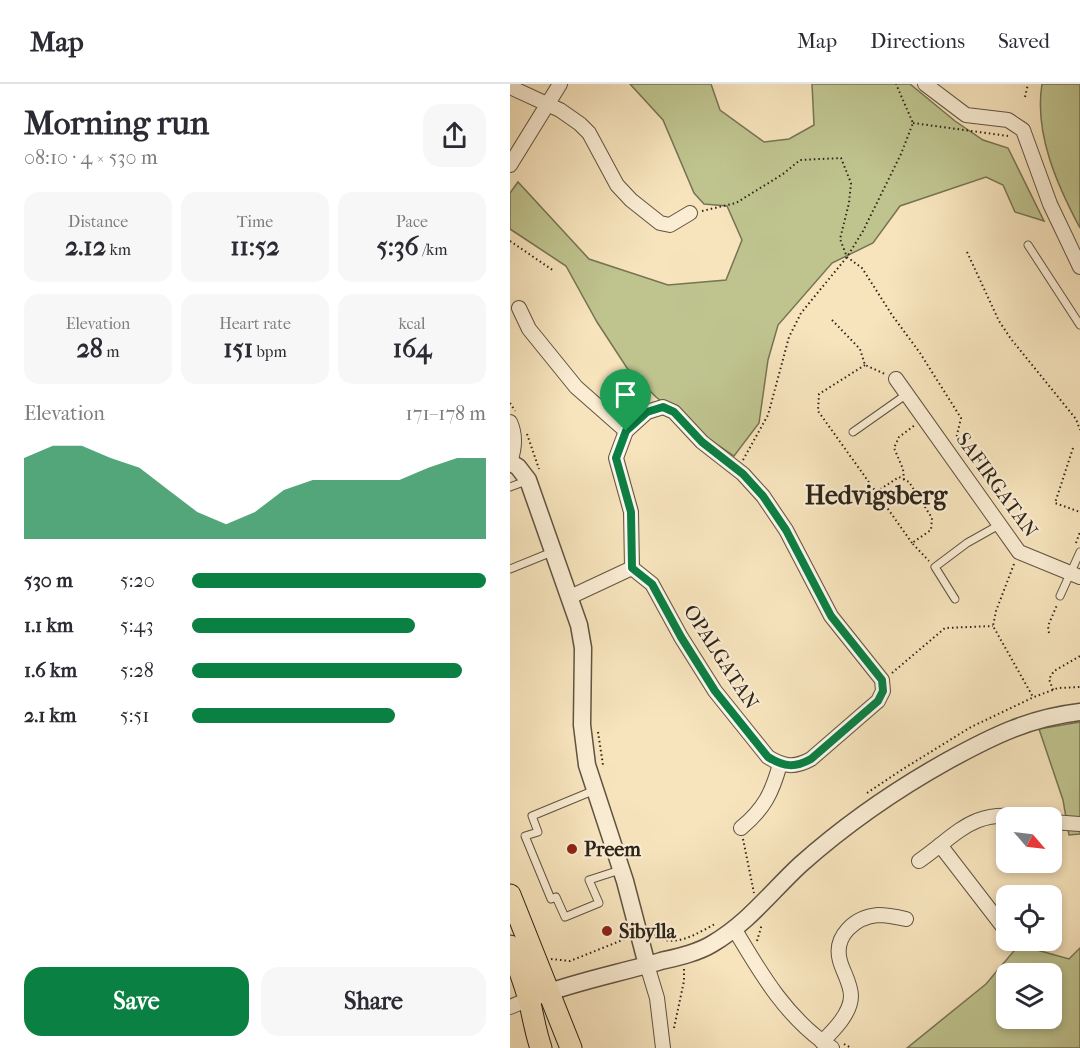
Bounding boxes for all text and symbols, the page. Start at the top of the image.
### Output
text: Map [30,25,84,58]
text: Map [797,29,837,53]
text: Directions [870,29,965,53]
text: Saved [998,29,1050,53]
text: Morning run [24,104,209,143]
button: share [423,104,486,167]
text: 08:10 · 4 × 530 m [24,146,158,169]
text: Distance [68,212,128,231]
text: Time [237,212,273,231]
text: Pace [396,212,428,231]
text: 2.12 [65,231,106,262]
text: 11:52 [230,231,280,262]
text: 5:36 [376,231,419,262]
text: km [106,240,131,259]
text: /km [419,240,448,259]
text: Elevation [66,314,130,333]
text: Heart rate [219,314,291,333]
text: kcal [399,314,425,333]
text: 28 [76,333,103,364]
text: 151 [223,333,253,364]
text: 164 [393,333,431,364]
text: m [103,342,120,361]
text: bpm [253,342,287,361]
pin [600,369,651,431]
icon: arrive [609,378,642,411]
text: Elevation [24,402,105,425]
text: 171–178 m [406,402,486,425]
street label: SAFIRGATAN [951,428,1043,542]
district label: Hedvigsberg [805,480,948,511]
text: 530 m [24,569,73,592]
text: 5:20 [120,569,155,592]
street label: OPALGATAN [679,601,763,713]
text: 1.1 km [24,614,73,637]
text: 5:43 [120,614,154,637]
text: 1.6 km [24,659,77,682]
text: 5:28 [120,659,154,682]
text: 2.1 km [24,704,77,727]
text: 5:51 [120,704,149,727]
north arrow [996,807,1062,873]
map controls [996,807,1062,1029]
place label: Preem [584,838,641,861]
marker: Preem [565,842,579,856]
button: locate [996,885,1062,951]
place label: Sibylla [619,920,677,943]
marker: Sibylla [600,924,614,938]
button: layers [996,963,1062,1029]
button: Save [24,967,249,1036]
button: Share [261,967,486,1036]

